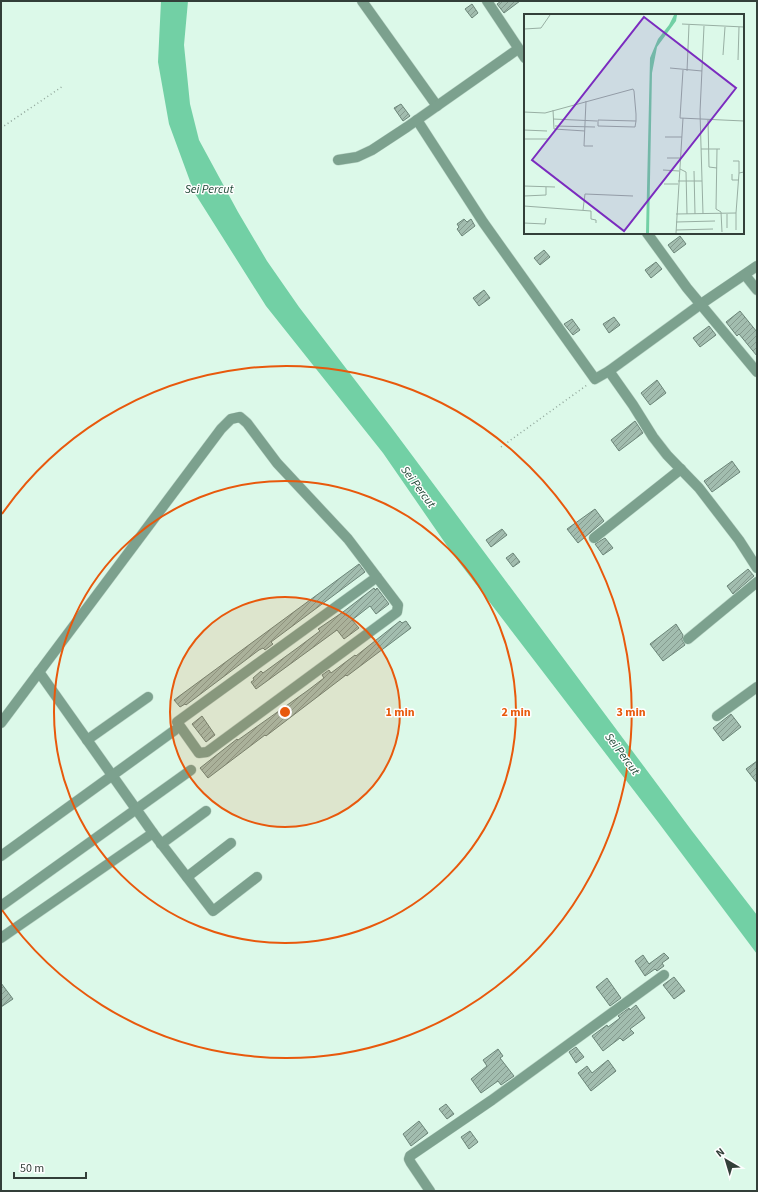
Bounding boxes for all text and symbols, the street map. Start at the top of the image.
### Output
inset map [524,14,744,234]
water label: Sei Percut [185,181,234,198]
water label: Sei Percut [397,462,440,512]
text: 1 min [385,704,415,721]
text: 2 min [501,704,531,721]
text: 3 min [616,704,646,721]
centre of rings [278,705,292,719]
water label: Sei Percut [601,729,644,779]
north arrow [706,1140,746,1180]
text: N [713,1144,728,1161]
scale bar [14,1154,86,1180]
text: 50 m [20,1160,44,1177]

